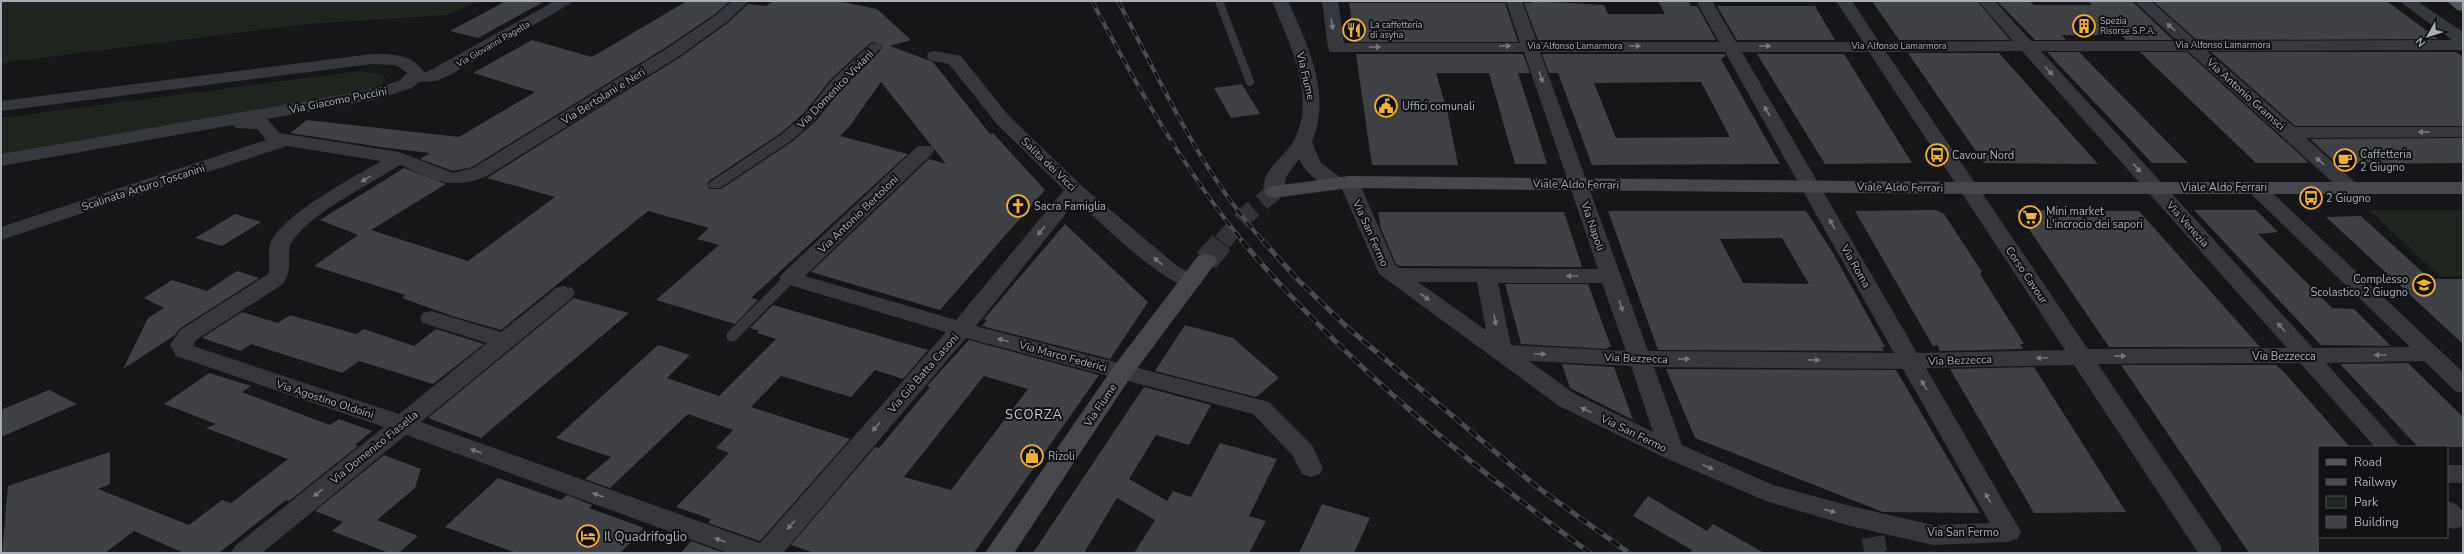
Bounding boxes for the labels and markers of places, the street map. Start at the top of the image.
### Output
building icon: Spezia Risorse S.P.A. [2071,13,2097,39]
place label: Spezia Risorse S.P.A. [2100,15,2156,37]
restaurant icon: La caffetteria di asyha [1341,17,1367,43]
place label: La caffetteria di asyha [1370,19,1423,41]
public building icon: Uffici comunali [1373,93,1399,119]
place label: Uffici comunali [1402,99,1475,114]
bus stop icon: Cavour Nord [1924,142,1950,168]
cafe icon: Caffetteria 2 Giugno [2332,147,2358,173]
place label: Caffetteria 2 Giugno [2360,147,2412,175]
place label: Cavour Nord [1952,148,2014,163]
bus stop icon: 2 Giugno [2298,185,2324,211]
place label: 2 Giugno [2326,191,2371,206]
church icon: Sacra Famiglia [1005,193,1031,219]
place label: Sacra Famiglia [1034,199,1106,214]
supermarket icon: Mini market L'incrocio dei sapori [2017,204,2043,230]
place label: Mini market L'incrocio dei sapori [2046,204,2143,232]
place label: Complesso Scolastico 2 Giugno [2311,272,2408,300]
school or university icon: Complesso Scolastico 2 Giugno [2411,272,2437,298]
shop icon: Rizoli [1019,443,1045,469]
place label: Rizoli [1048,449,1075,464]
hotel icon: Il Quadrifoglio [575,523,601,549]
place label: Il Quadrifoglio [604,528,687,546]

